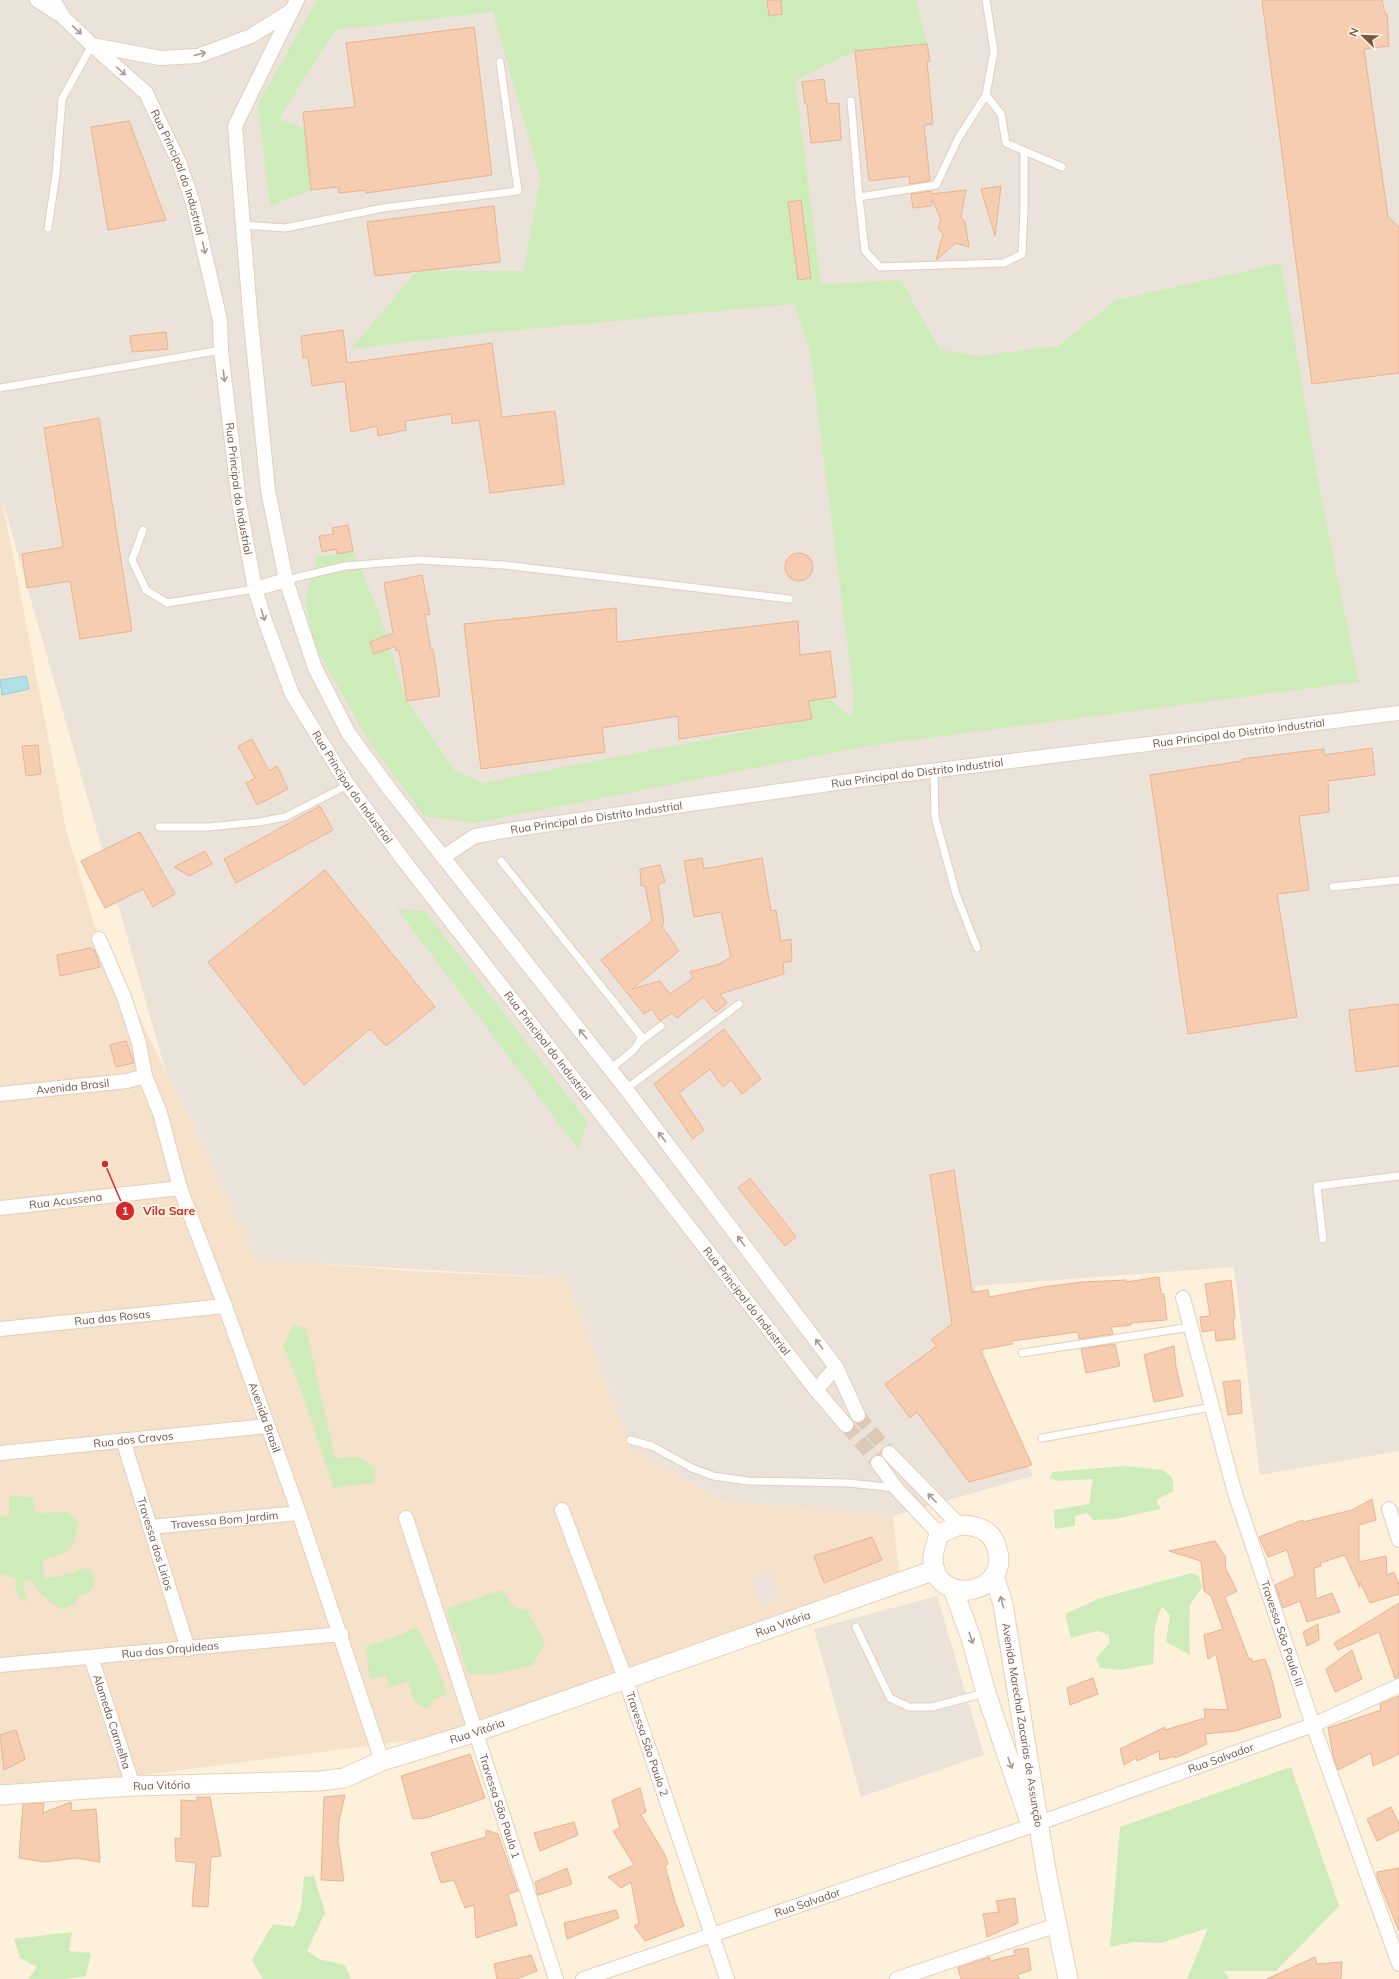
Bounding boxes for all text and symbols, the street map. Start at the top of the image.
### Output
north arrow [1343,16,1383,56]
one-way arrow [72,26,82,35]
text: N [1346,26,1362,39]
one-way arrow [193,50,206,57]
one-way arrow [116,66,127,75]
street label: Rua Principal do Industrial [148,107,207,236]
one-way arrow [200,242,208,255]
one-way arrow [221,370,228,383]
street label: Rua Principal do Industrial [223,422,256,556]
one-way arrow [260,608,267,621]
street label: Rua Principal do Distrito Industrial [1152,715,1326,750]
street label: Rua Principal do Industrial [309,728,396,846]
street label: Rua Principal do Distrito Industrial [830,755,1004,791]
street label: Rua Principal do Distrito Industrial [510,798,683,837]
street label: Rua Principal do Industrial [501,988,594,1102]
one-way arrow [579,1029,587,1040]
street label: Avenida Brasil [35,1076,110,1097]
one-way arrow [658,1132,666,1143]
street label: Rua Acussena [28,1190,103,1212]
callout: Vila Sare [115,1199,203,1223]
text: 1 [121,1203,129,1218]
text: Vila Sare [142,1203,195,1218]
one-way arrow [737,1235,745,1246]
street label: Rua Principal do Industrial [700,1244,793,1358]
street label: Rua das Rosas [74,1307,151,1328]
one-way arrow [815,1339,824,1350]
street label: Avenida Brasil [246,1380,284,1454]
street label: Rua dos Cravos [93,1429,174,1451]
one-way arrow [927,1493,937,1503]
street label: Travessa dos Lirios [134,1496,176,1592]
street label: Travessa Bom Jardim [170,1508,279,1532]
street label: Travessa São Paulo III [1258,1578,1307,1688]
one-way arrow [997,1596,1005,1609]
street label: Rua Vitória [754,1608,812,1640]
street label: Avenida Marechal Zacarias de Assunção [999,1622,1046,1828]
one-way arrow [968,1632,975,1645]
street label: Rua das Orquideas [121,1638,220,1661]
street label: Alameda Carmelha [90,1673,134,1771]
street label: Travessa São Paulo 2 [623,1690,672,1798]
street label: Rua Vitória [448,1715,507,1747]
street label: Rua Salvador [1186,1740,1255,1776]
street label: Travessa São Paulo 1 [476,1752,523,1860]
one-way arrow [1007,1756,1014,1769]
street label: Rua Vitória [133,1777,190,1793]
street label: Rua Salvador [772,1885,842,1920]

